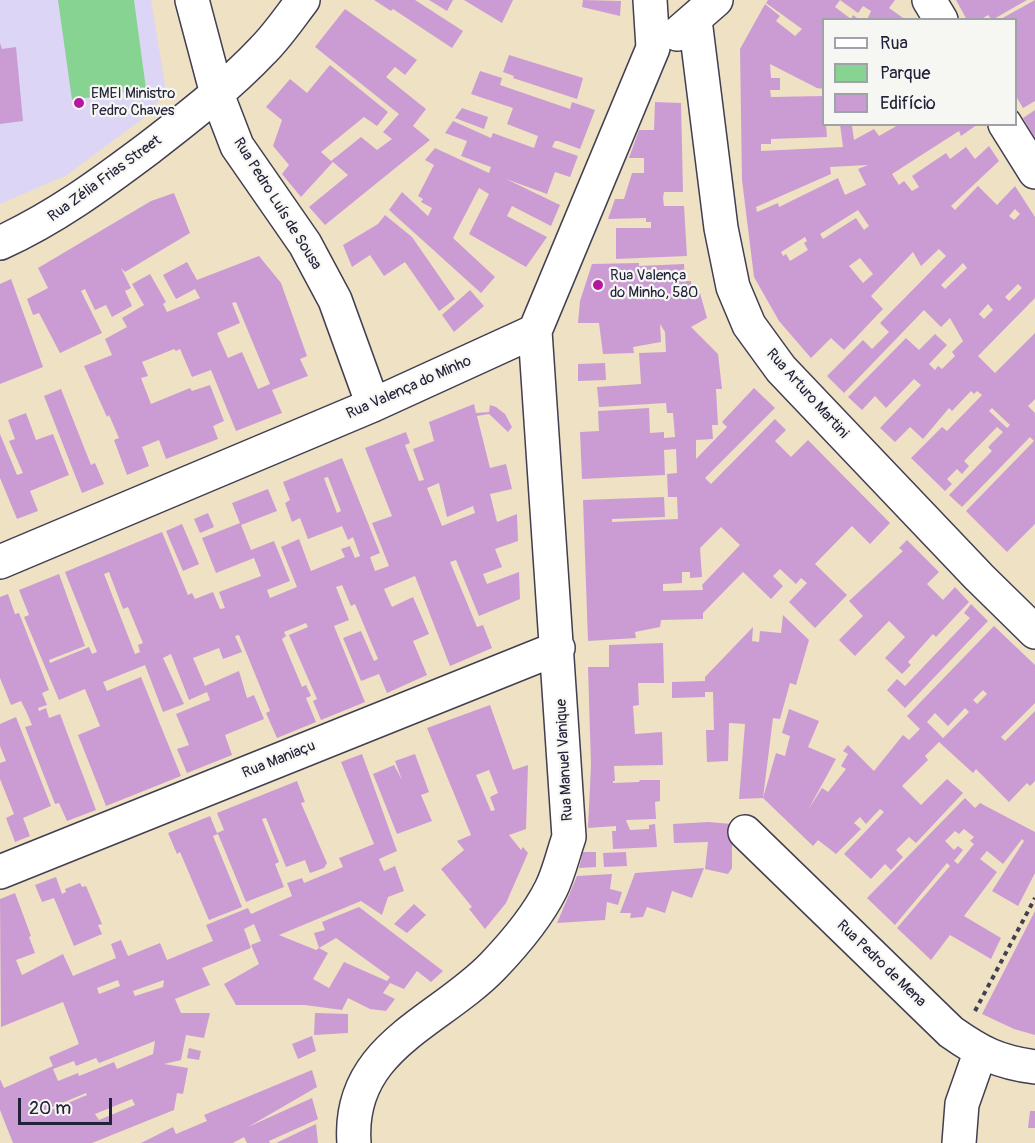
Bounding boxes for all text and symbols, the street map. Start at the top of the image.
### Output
legend [822,18,1017,126]
text: Rua [880,32,908,55]
text: Parque [880,62,930,85]
place label: EMEI Ministro Pedro Chaves [91,85,175,120]
text: Edifício [880,92,936,115]
marker: EMEI Ministro Pedro Chaves [72,96,86,110]
street label: Rua Zélia Frias Street [45,132,165,226]
street label: Rua Pedro Luís de Sousa [229,135,325,273]
place label: Rua Valença do Minho, 580 [610,267,698,302]
marker: Rua Valença do Minho, 580 [591,278,605,292]
street label: Rua Arturo Martini [762,345,852,443]
street label: Rua Valença do Minho [344,352,474,424]
street label: Rua Manuel Vanique [553,698,577,822]
street label: Rua Maniaçu [240,737,318,783]
street label: Rua Pedro de Mena [833,917,929,1011]
scale bar [21,1086,116,1124]
text: 20 m [29,1097,71,1120]

